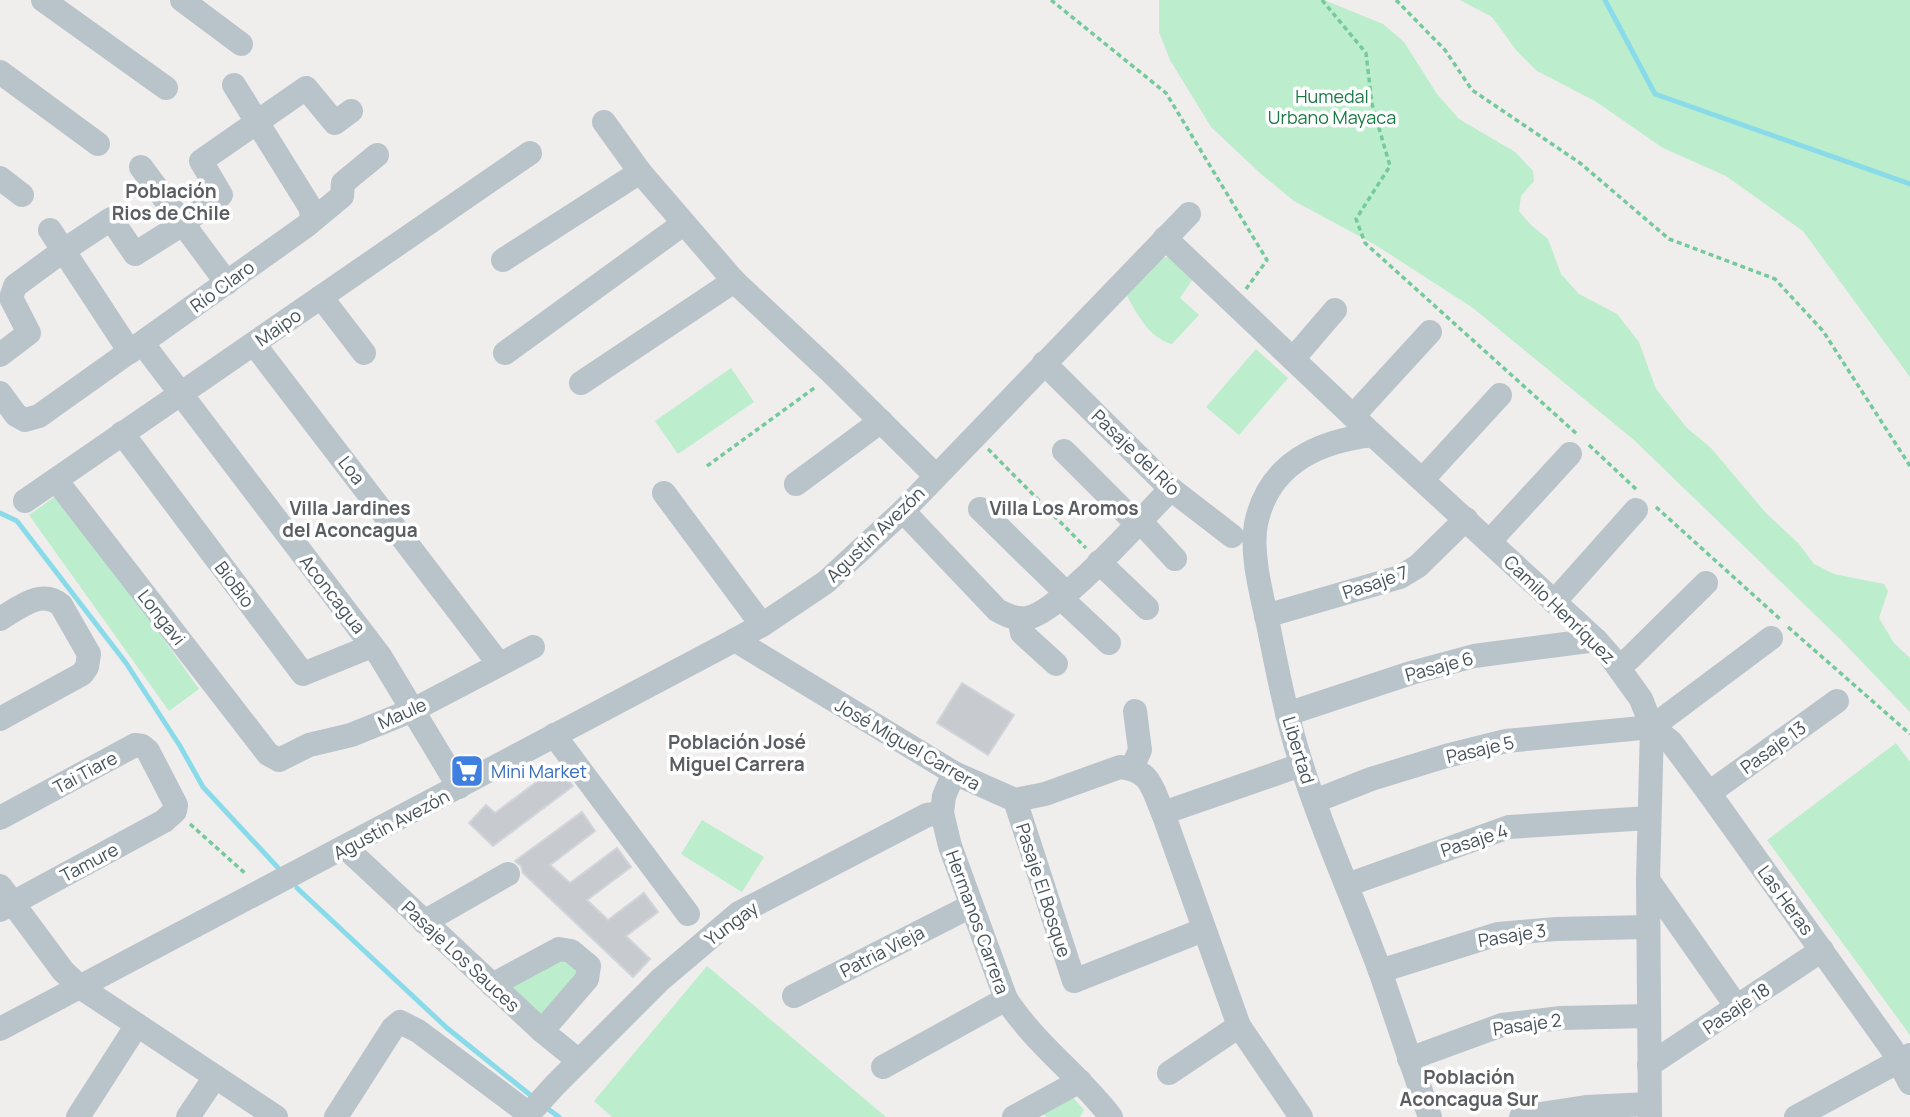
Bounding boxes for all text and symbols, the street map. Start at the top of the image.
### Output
park label: Humedal Urbano Mayaca [1268,84,1396,129]
district label: Población Rios de Chile [112,178,230,226]
street label: Río Claro [185,255,259,317]
street label: Maipo [250,303,306,351]
street label: Pasaje del Río [1087,404,1185,500]
street label: Loa [333,451,371,489]
street label: Agustín Avezón [821,481,929,587]
district label: Villa Jardines del Aconcagua [282,495,418,543]
district label: Villa Los Aromos [990,495,1138,521]
street label: Aconcagua [295,550,371,638]
street label: Camilo Henríquez [1499,550,1621,668]
street label: BioBio [210,556,260,612]
street label: Pasaje 7 [1339,560,1411,604]
street label: Longavi [133,584,191,650]
street label: Pasaje 6 [1402,645,1476,687]
street label: Maule [374,692,430,734]
street label: José Miguel Carrera [831,693,985,795]
street label: Libertad [1277,714,1321,786]
street label: Pasaje 13 [1735,715,1811,779]
district label: Población José Miguel Carrera [668,729,806,777]
street label: Pasaje 5 [1444,730,1516,768]
street label: Tai Tiare [49,745,121,799]
supermarket icon: Mini Market [448,752,486,790]
place label: Mini Market [491,759,587,783]
street label: Agustín Avezón [329,783,453,865]
street label: Pasaje 4 [1437,818,1511,862]
street label: Pasaje El Bosque [1011,820,1077,960]
street label: Tamure [56,837,122,887]
street label: Hermanos Carrera [941,847,1015,997]
street label: Las Heras [1753,860,1819,940]
street label: Pasaje Los Sauces [397,895,525,1017]
street label: Yungay [700,895,763,950]
street label: Pasaje 3 [1476,918,1548,952]
street label: Patria Vieja [836,919,928,983]
street label: Pasaje 18 [1698,977,1774,1039]
street label: Pasaje 2 [1491,1007,1563,1041]
district label: Población Aconcagua Sur [1400,1064,1539,1112]

